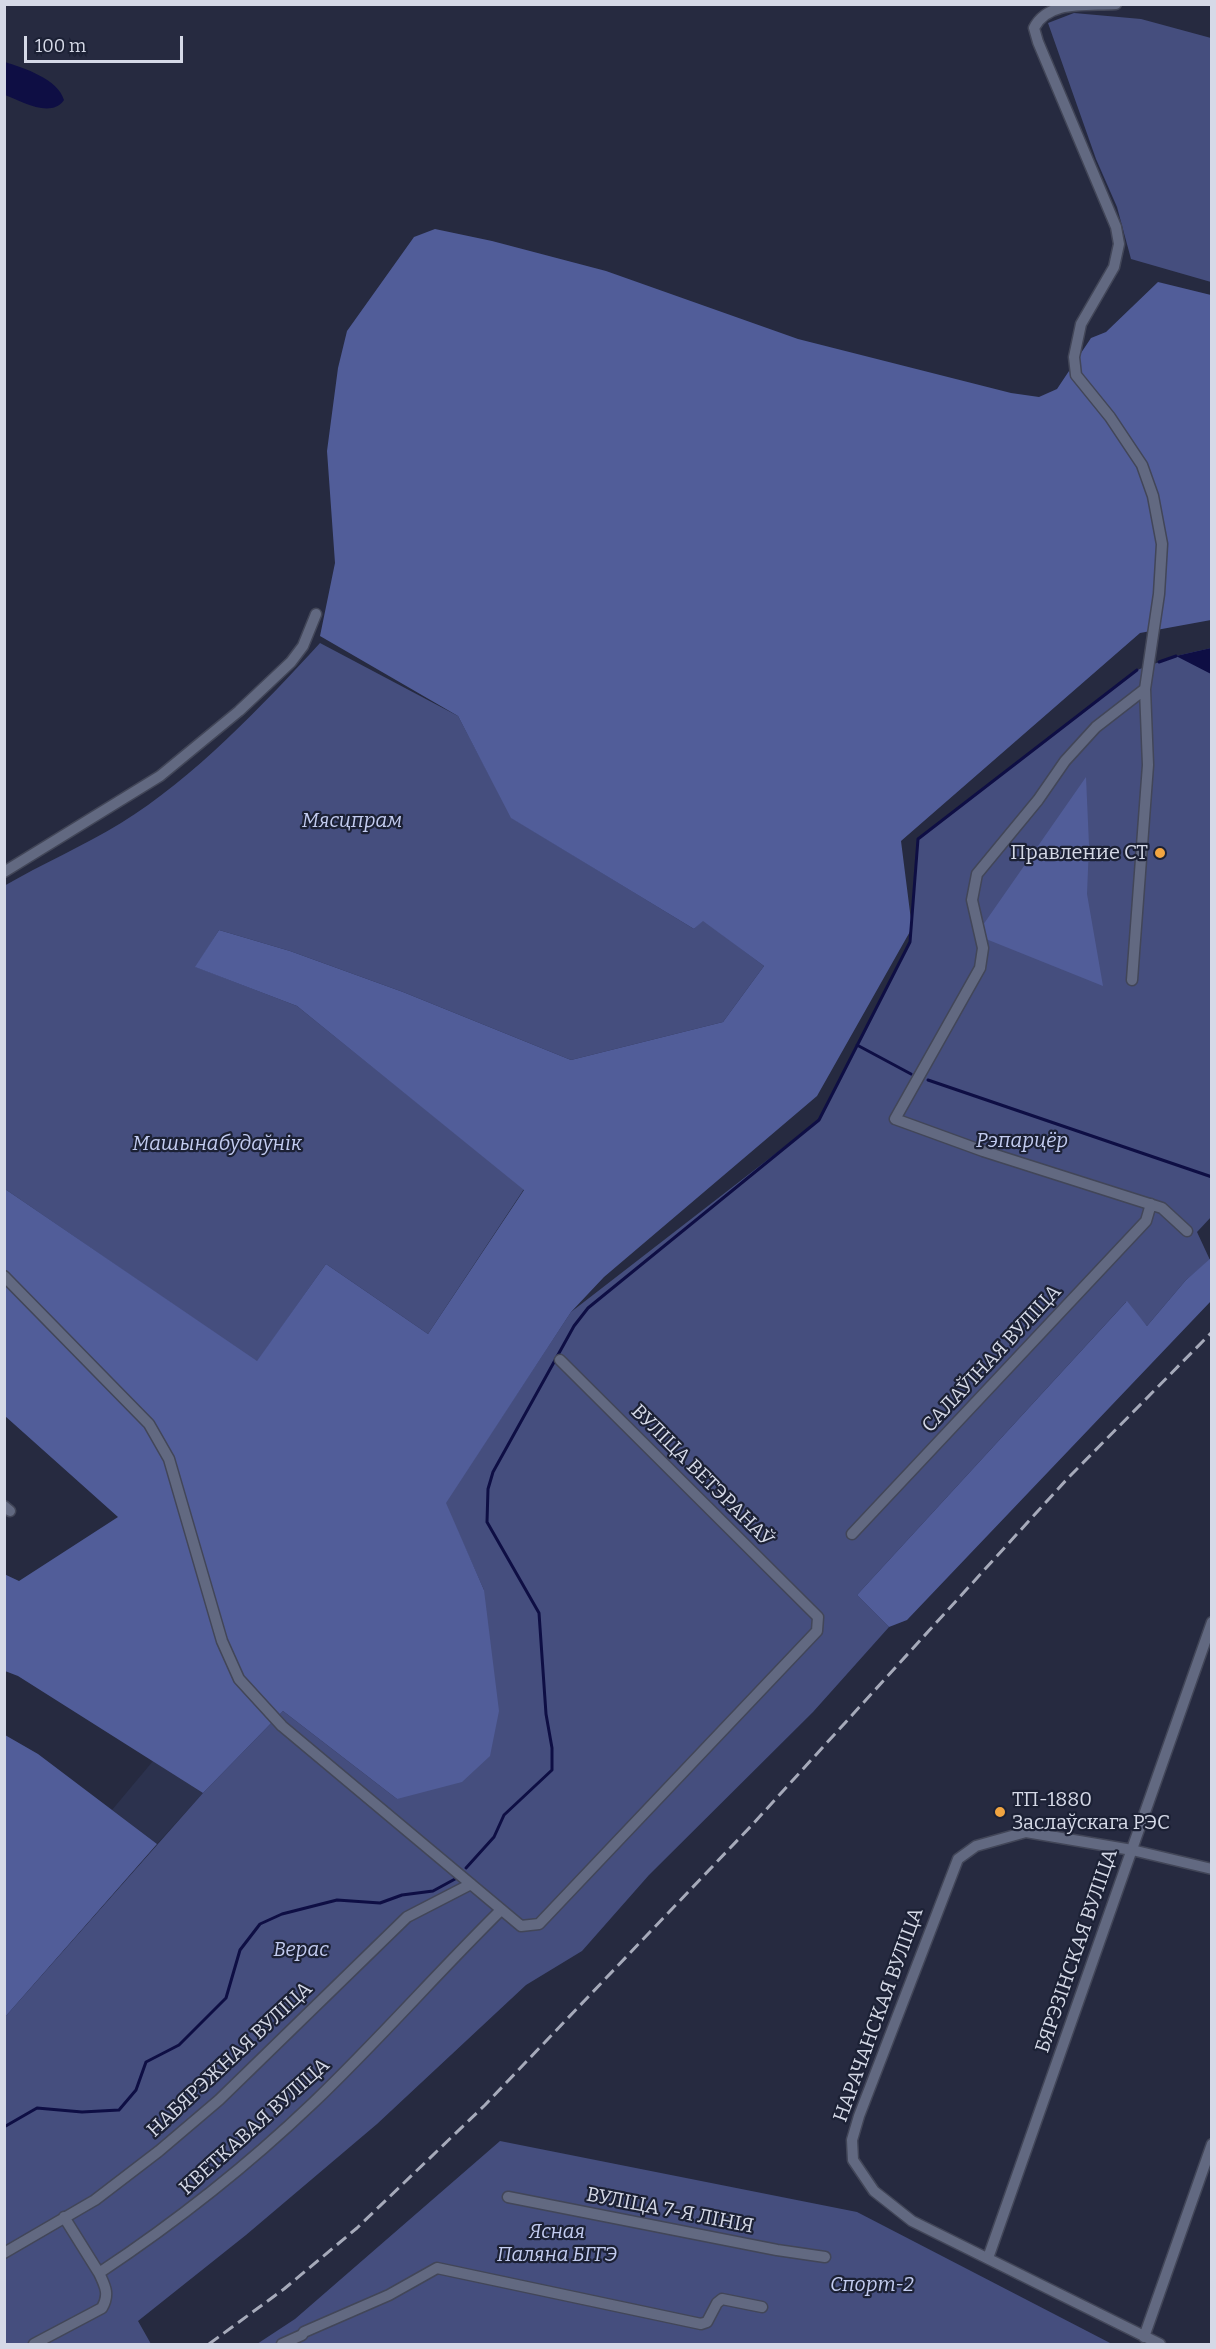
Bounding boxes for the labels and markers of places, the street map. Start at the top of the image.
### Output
place label: Правление СТ [1010,841,1148,865]
marker: Правление СТ [1153,846,1167,860]
place label: ТП-1880 Заслаўскага РЭС [1012,1788,1170,1835]
marker: ТП-1880 Заслаўскага РЭС [993,1805,1007,1819]

